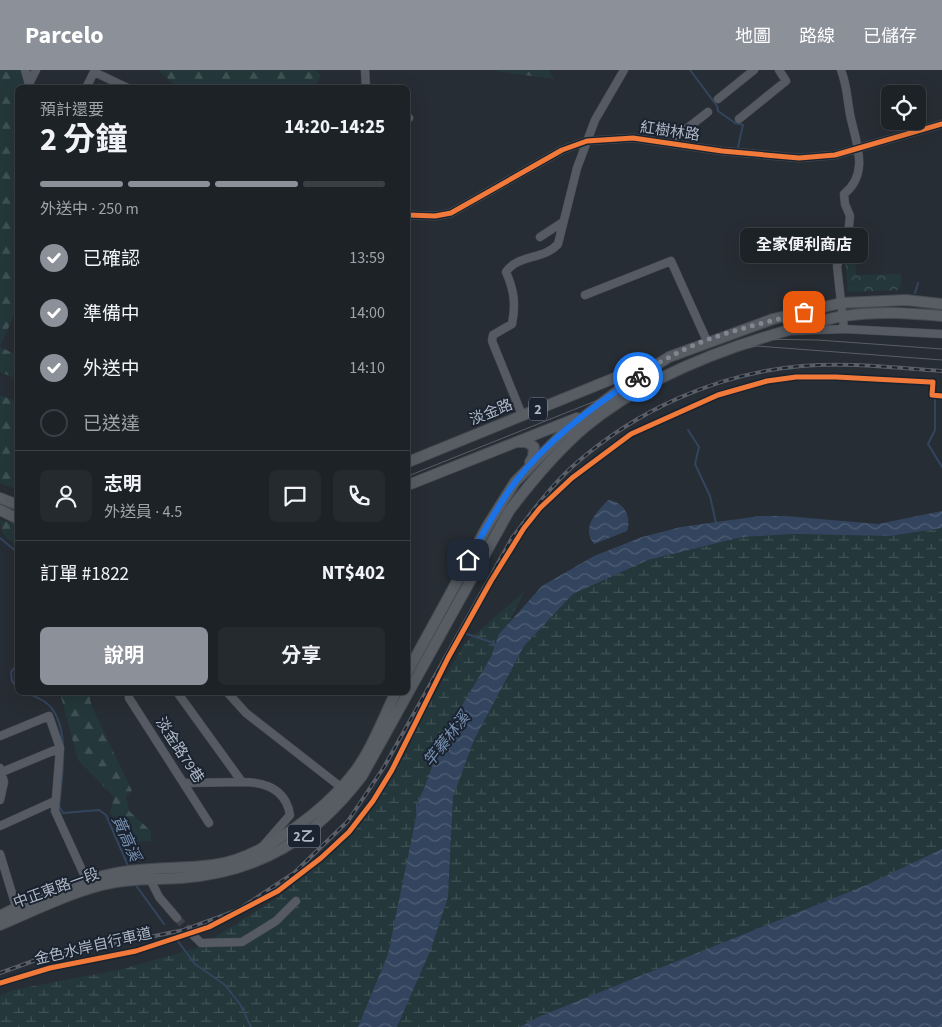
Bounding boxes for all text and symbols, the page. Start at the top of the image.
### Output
text: Parcelo [25,18,104,53]
text: 地圖 [735,24,771,49]
text: 路線 [799,24,835,49]
text: 已儲存 [863,24,917,49]
map controls [881,85,926,130]
button: locate [881,85,926,130]
text: 預計還要 [40,99,104,121]
text: 14:20–14:25 [284,114,385,141]
text: 2 分鐘 [40,117,127,163]
street label: 紅樹林路 [639,117,701,146]
text: 外送中 · 250 m [40,198,139,220]
callout: 全家便利商店 [740,227,868,262]
text: 全家便利商店 [756,234,852,256]
icon: check [40,244,68,272]
text: 已確認 [83,246,140,273]
text: 13:59 [349,247,385,269]
pin [783,291,825,333]
icon: bag [790,298,818,326]
icon: check [40,299,68,327]
text: 準備中 [83,301,140,328]
text: 14:00 [349,302,385,324]
courier [613,352,663,402]
icon: check [40,354,68,382]
text: 外送中 [83,356,140,383]
text: 14:10 [349,357,385,379]
icon: bike [624,363,652,391]
street label: 淡金路 [466,394,516,431]
road number: 2 [529,398,547,420]
text: 已送達 [83,411,140,438]
button: person [40,470,92,522]
button: chat [269,470,321,522]
button: phone [333,470,385,522]
text: 志明 [104,471,142,498]
text: 外送員 · 4.5 [104,501,182,523]
pin [447,539,489,581]
icon: home [454,546,482,574]
text: NT$402 [322,560,385,587]
text: 訂單 #1822 [40,561,129,588]
button: 說明 [40,627,208,685]
button: 分享 [218,627,385,685]
water label: 竿蓁林溪 [418,706,476,772]
street label: 淡金路79巷 [150,713,209,787]
water label: 黃高溪 [106,812,147,867]
road number: 2乙 [288,824,320,848]
street label: 中正東路一段 [10,863,102,914]
street label: 金色水岸自行車道 [32,923,154,970]

